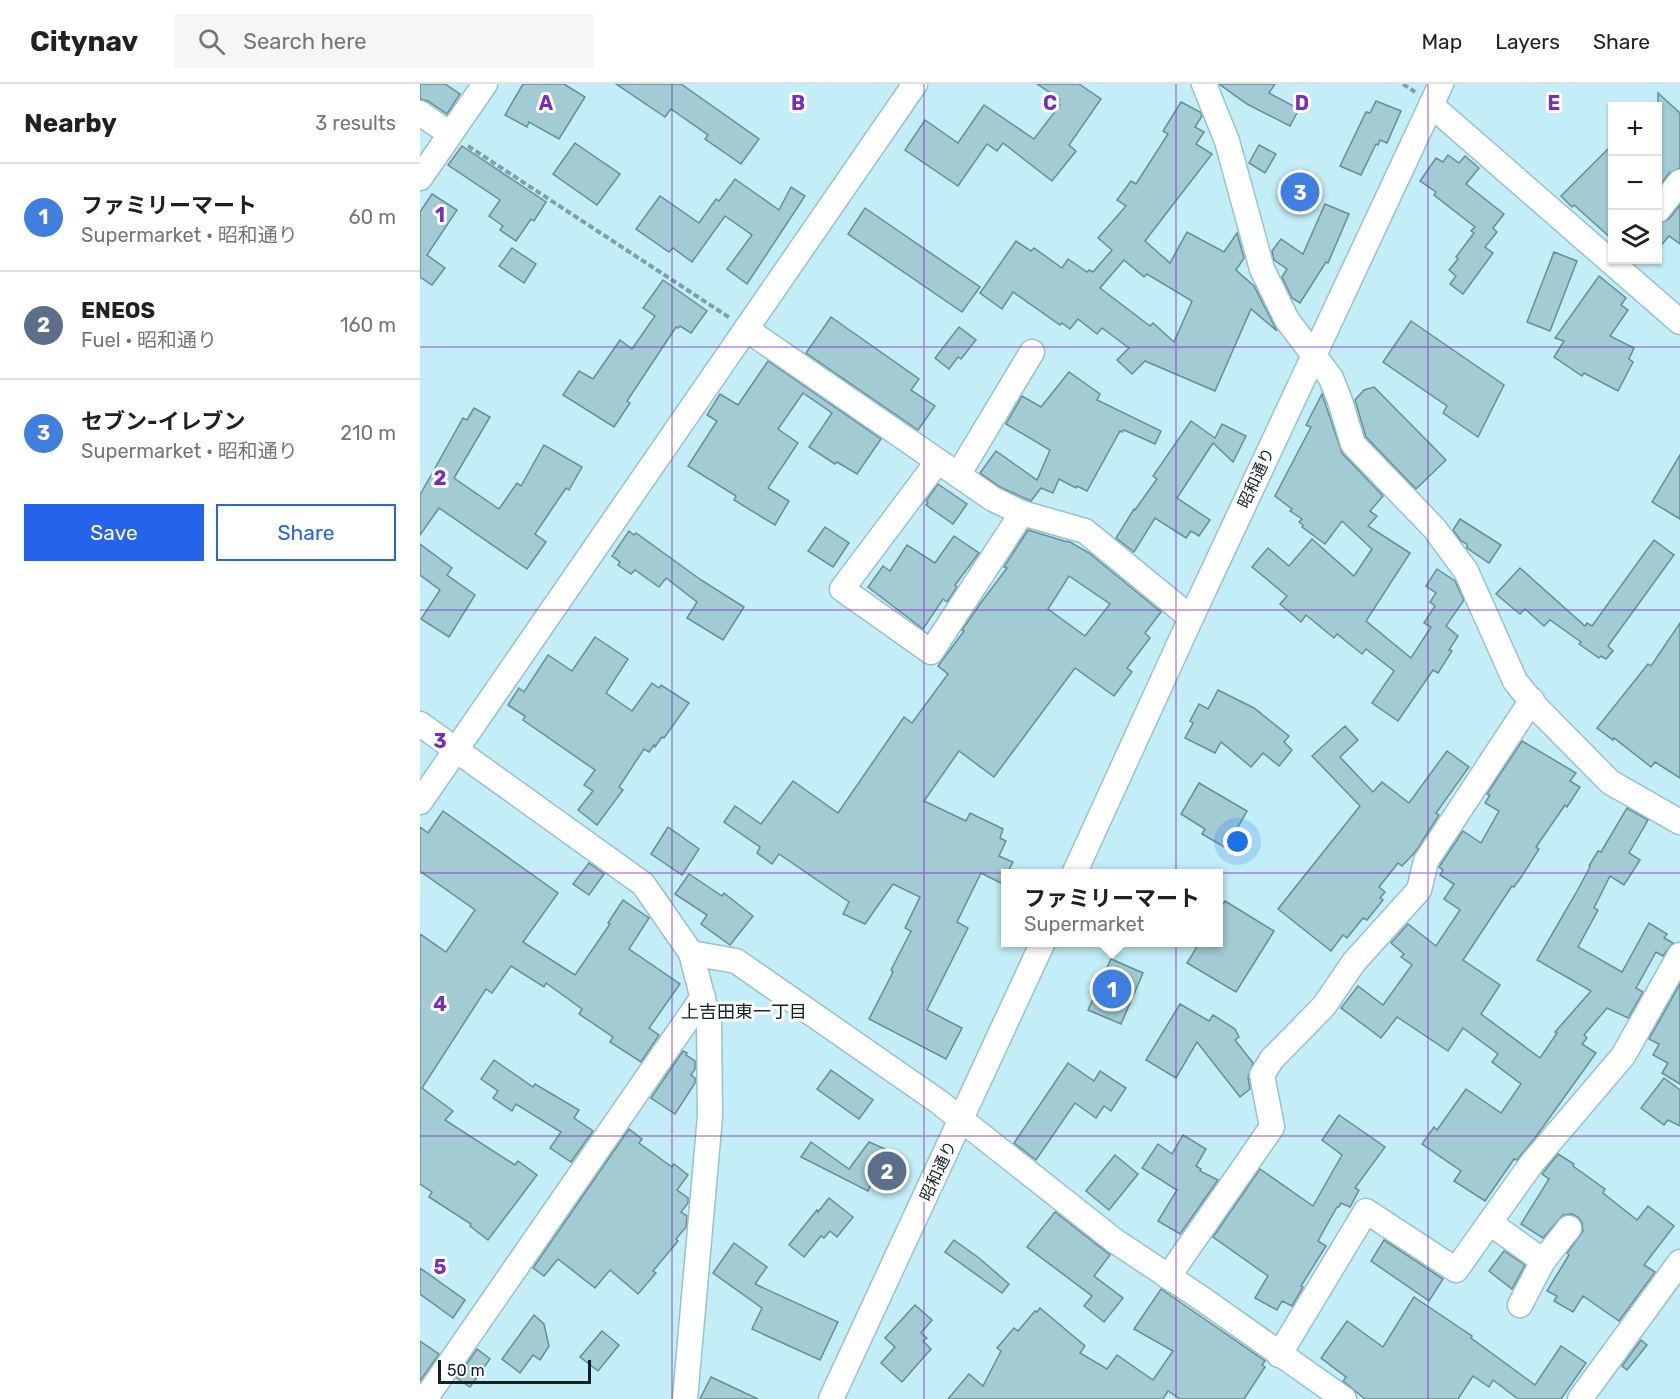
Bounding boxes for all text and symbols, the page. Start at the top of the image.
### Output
search box [174,14,594,68]
text: Citynav [30,25,138,58]
icon: search [195,25,228,58]
text: Search here [243,28,367,55]
text: Map [1421,29,1462,54]
text: Layers [1495,29,1560,54]
text: Share [1593,29,1650,54]
text: A [539,91,554,115]
text: B [791,91,805,115]
text: C [1043,91,1057,115]
text: D [1295,91,1309,115]
text: E [1548,91,1560,115]
map controls [1608,102,1662,264]
button: + [1608,102,1662,156]
text: Nearby [24,108,117,139]
text: 3 results [315,111,396,135]
button: − [1608,156,1662,210]
pin: 3 [1280,170,1320,214]
text: ファミリーマート [81,192,257,219]
text: 1 [435,203,445,227]
text: 1 [39,205,48,229]
text: 60 m [349,205,396,229]
button: layers [1608,210,1662,264]
text: Supermarket · 昭和通り [81,223,298,247]
text: ENEOS [81,297,155,324]
text: 2 [37,313,50,337]
text: 160 m [340,313,396,337]
text: Fuel · 昭和通り [81,328,217,352]
text: セブン-イレブン [81,408,246,435]
text: 3 [37,421,50,445]
text: 210 m [340,421,396,445]
text: Supermarket · 昭和通り [81,439,298,463]
street label: 昭和通り [1234,445,1278,511]
text: 2 [434,466,447,490]
button: Save [24,504,204,561]
button: Share [216,504,396,561]
text: 3 [433,729,447,753]
your location [1223,827,1252,856]
popup [1001,869,1223,947]
text: ファミリーマート [1024,885,1200,912]
text: Supermarket [1024,912,1144,936]
pin: 1 [1092,966,1132,1012]
text: 4 [433,992,447,1016]
district label: 上吉田東一丁目 [681,1001,807,1023]
street label: 昭和通り [916,1138,960,1204]
pin: 2 [868,1148,906,1194]
text: 5 [434,1255,447,1279]
scale bar [438,1357,591,1384]
text: 50 m [447,1361,485,1380]

